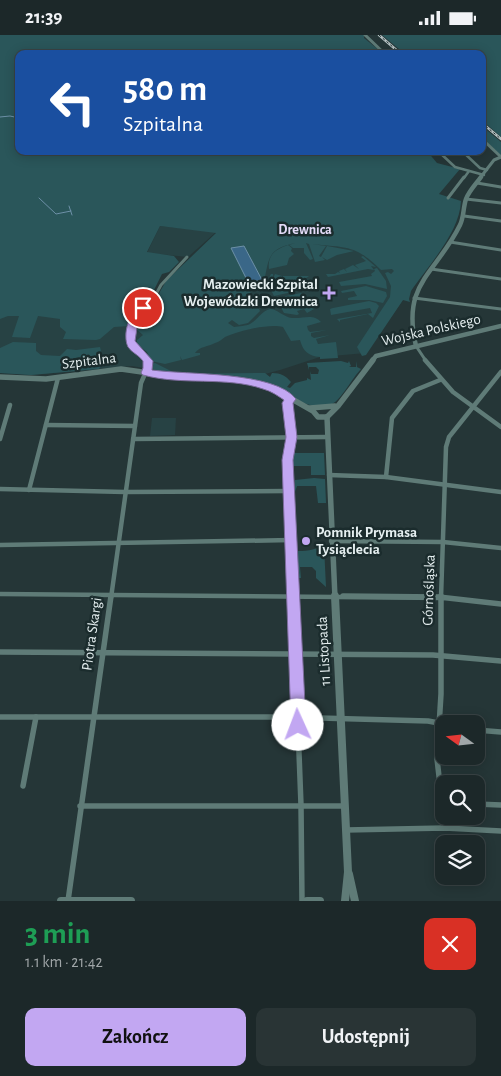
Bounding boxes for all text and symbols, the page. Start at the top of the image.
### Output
text: 21:39 [25,8,63,27]
icon: left [40,70,105,135]
text: 580 m [123,72,207,107]
text: Szpitalna [123,113,203,135]
district label: Drewnica [278,223,332,237]
place label: Mazowiecki Szpital Wojewódzki Drewnica [184,277,318,309]
marker: Mazowiecki Szpital Wojewódzki Drewnica [322,286,336,300]
pin [122,287,164,329]
icon: arrive [129,294,157,322]
street label: Wojska Polskiego [380,311,482,349]
street label: Szpitalna [61,350,117,372]
place label: Pomnik Prymasa Tysiąclecia [316,525,417,557]
marker: Pomnik Prymasa Tysiąclecia [300,535,312,547]
street label: Górnośląska [420,554,438,626]
street label: Piotra Skargi [79,596,105,672]
street label: 11 Listopada [315,616,333,686]
position arrow [271,698,323,750]
north arrow [435,715,485,765]
map controls [435,715,485,885]
button: search [435,775,485,825]
button: layers [435,835,485,885]
button: close [424,918,476,970]
text: 3 min [25,919,90,949]
text: 1.1 km · 21:42 [25,954,103,970]
button: Zakończ [25,1008,246,1066]
button: Udostępnij [256,1008,476,1066]

